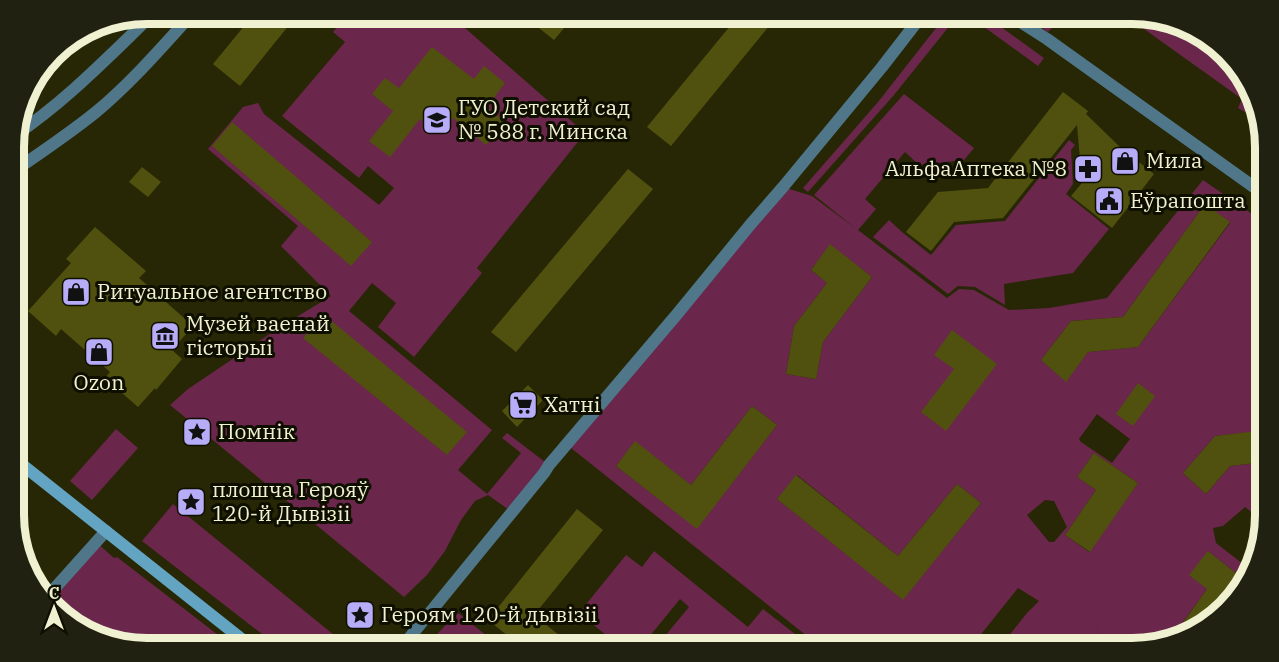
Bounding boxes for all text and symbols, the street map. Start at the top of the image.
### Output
place label: ГУО Детский сад № 588 г. Минска [458,93,630,145]
school or university icon: ГУО Детский сад № 588 г. Минска [421,104,453,136]
shop icon: Мила [1109,145,1141,177]
place label: Мила [1146,146,1202,174]
pharmacy icon: АльфаАптека №8 [1072,153,1104,185]
place label: АльфаАптека №8 [885,154,1067,182]
public building icon: Еўрапошта [1093,185,1125,217]
place label: Еўрапошта [1130,186,1246,214]
shop icon: Ритуальное агентство [60,276,92,308]
place label: Ритуальное агентство [97,277,327,305]
place label: Музей ваенай гісторыі [186,309,330,361]
museum icon: Музей ваенай гісторыі [149,320,181,352]
shop icon: Ozon [83,336,115,368]
place label: Ozon [74,368,124,396]
supermarket icon: Хатні [507,389,539,421]
place label: Хатні [544,390,600,418]
place icon: Помнік [181,416,213,448]
place label: Помнік [218,417,295,445]
place label: плошча Герояў 120-й Дывізіі [212,475,369,527]
place icon: плошча Герояў 120-й Дывізіі [175,486,207,518]
north arrow [24,578,84,638]
text: С [49,583,59,603]
place icon: Героям 120-й дывізіі [344,599,376,631]
place label: Героям 120-й дывізіі [381,600,597,628]

